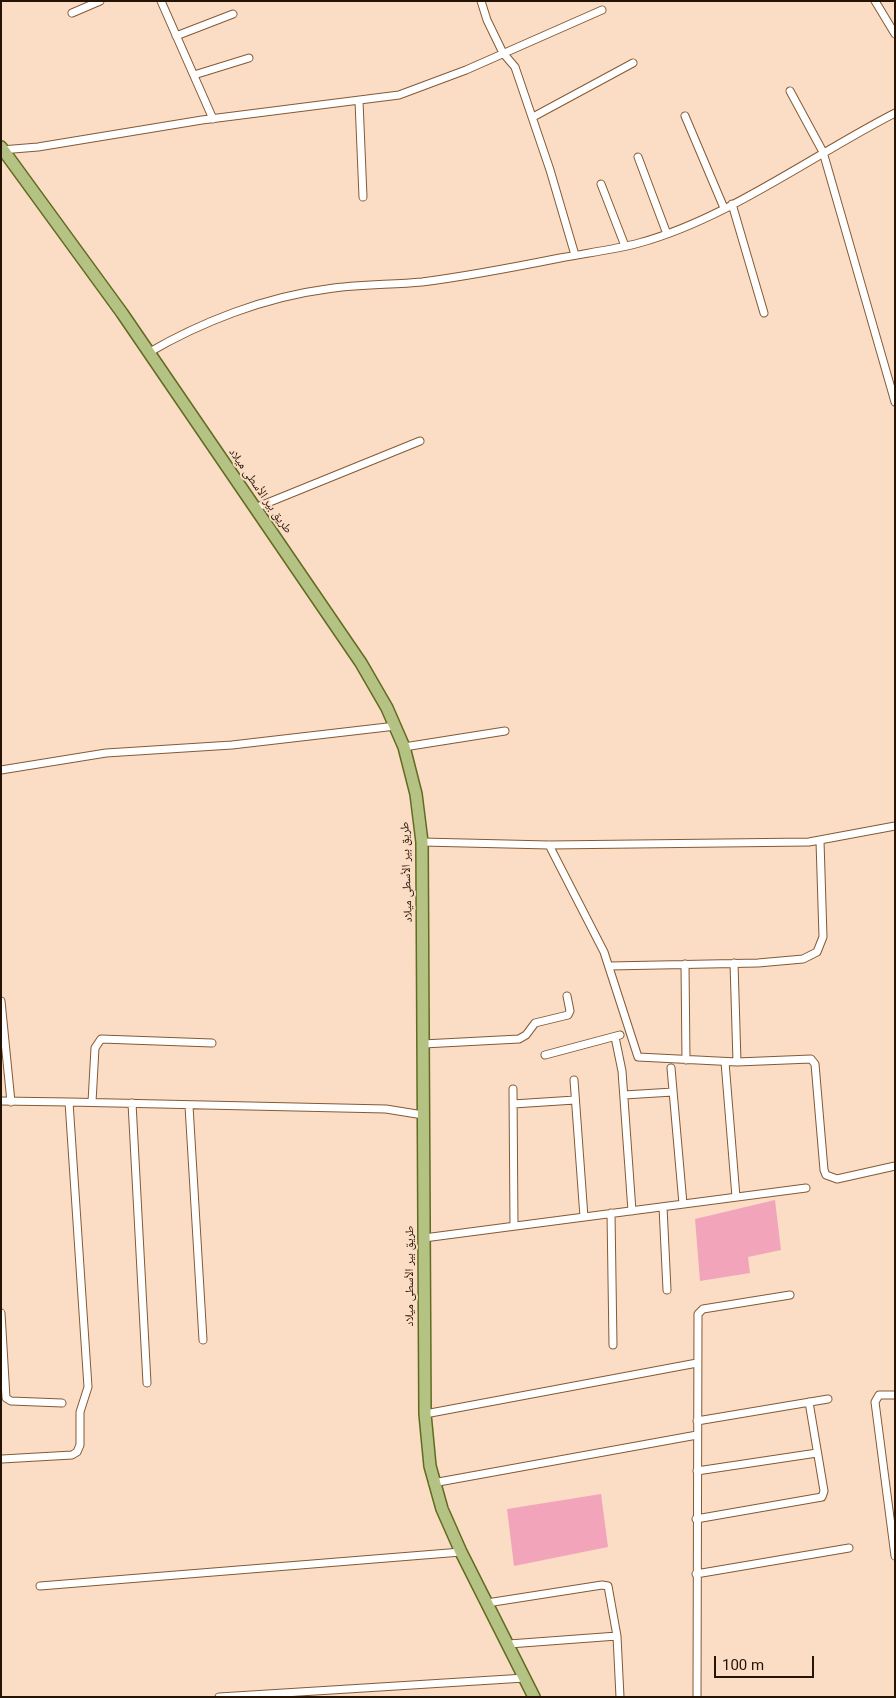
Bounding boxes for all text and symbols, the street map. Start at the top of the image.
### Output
street label: طريق بير الأسطى ميلاد [225,446,295,536]
street label: طريق بير الأسطى ميلاد [398,821,416,923]
street label: طريق بير الأسطى ميلاد [403,1226,417,1326]
scale bar [716,1646,816,1678]
text: 100 m [722,1656,764,1674]

